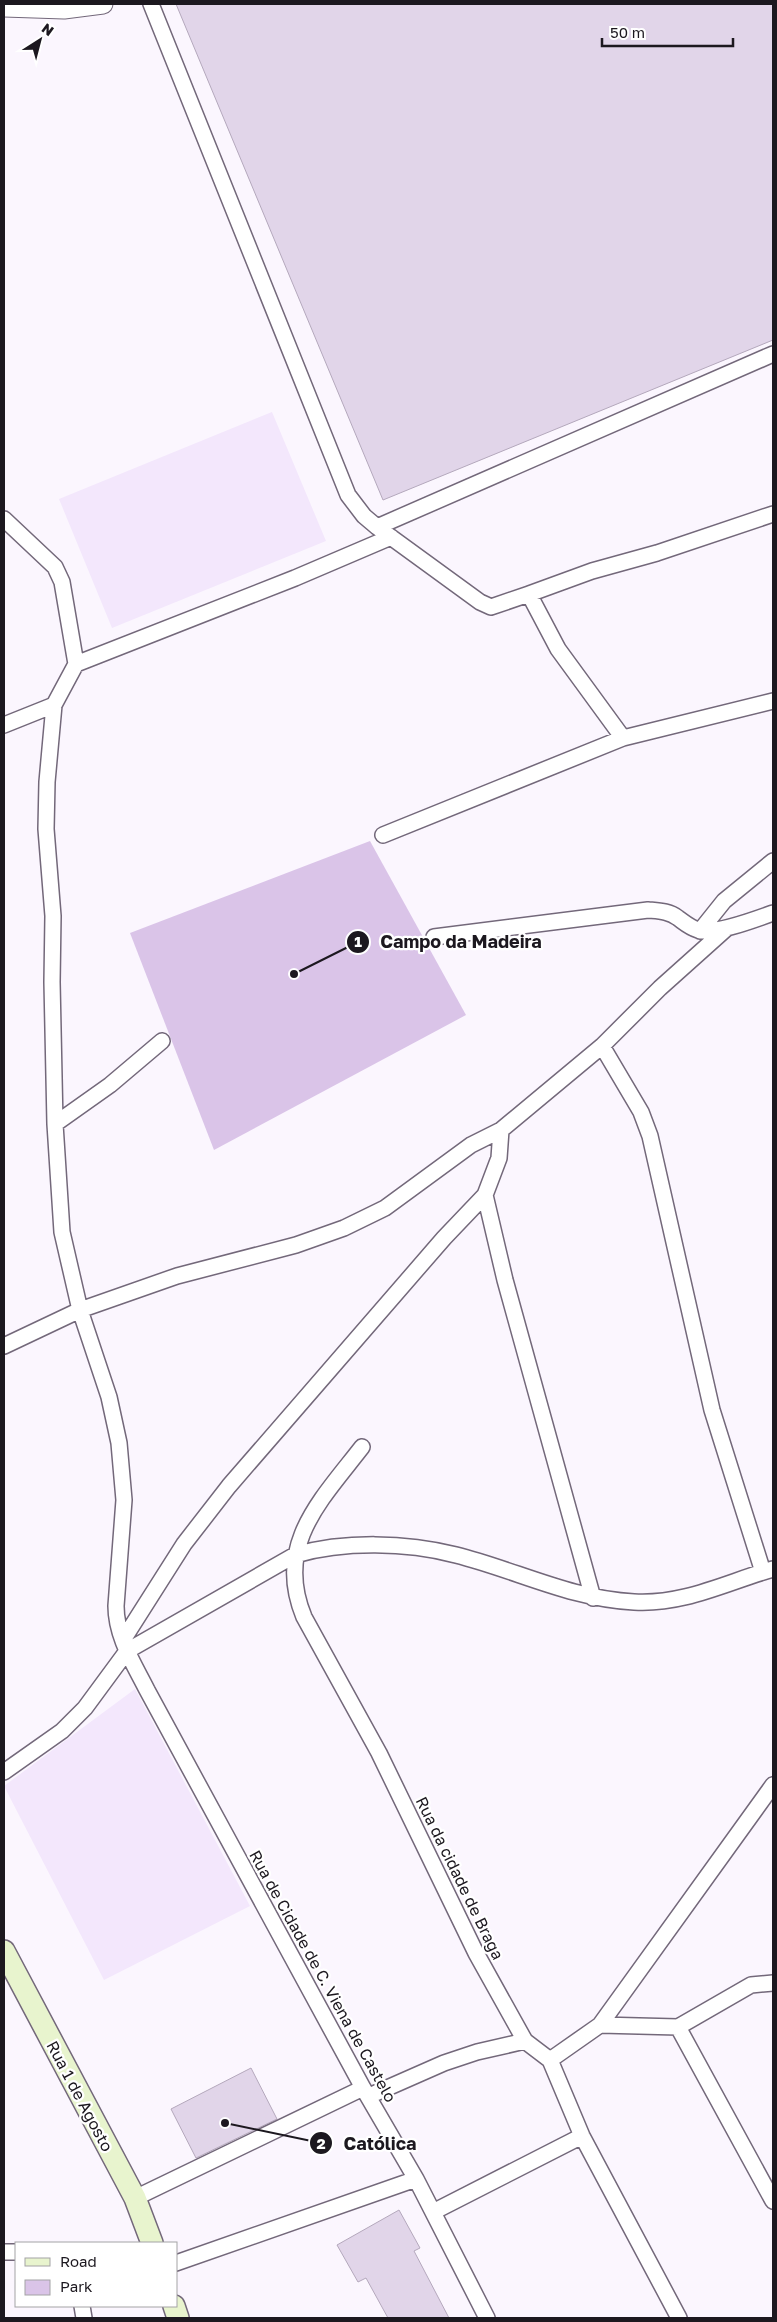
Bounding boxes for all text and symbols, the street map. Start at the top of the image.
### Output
north arrow [15,15,65,65]
scale bar [602,15,733,47]
text: N [39,19,57,39]
text: 50 m [610,23,645,41]
callout: Campo da Madeira [345,925,552,958]
text: Campo da Madeira [380,930,542,952]
text: 1 [354,932,362,950]
street label: Rua da cidade de Braga [412,1793,508,1963]
street label: Rua de Cidade de C. Viena de Castelo [245,1847,401,2105]
street label: Rua 1 de Agosto [42,2037,118,2155]
callout: Católica [308,2127,426,2160]
text: Católica [344,2132,416,2154]
text: 2 [316,2134,326,2152]
legend [15,2242,178,2307]
text: Road [60,2252,97,2270]
text: Park [60,2277,93,2295]

